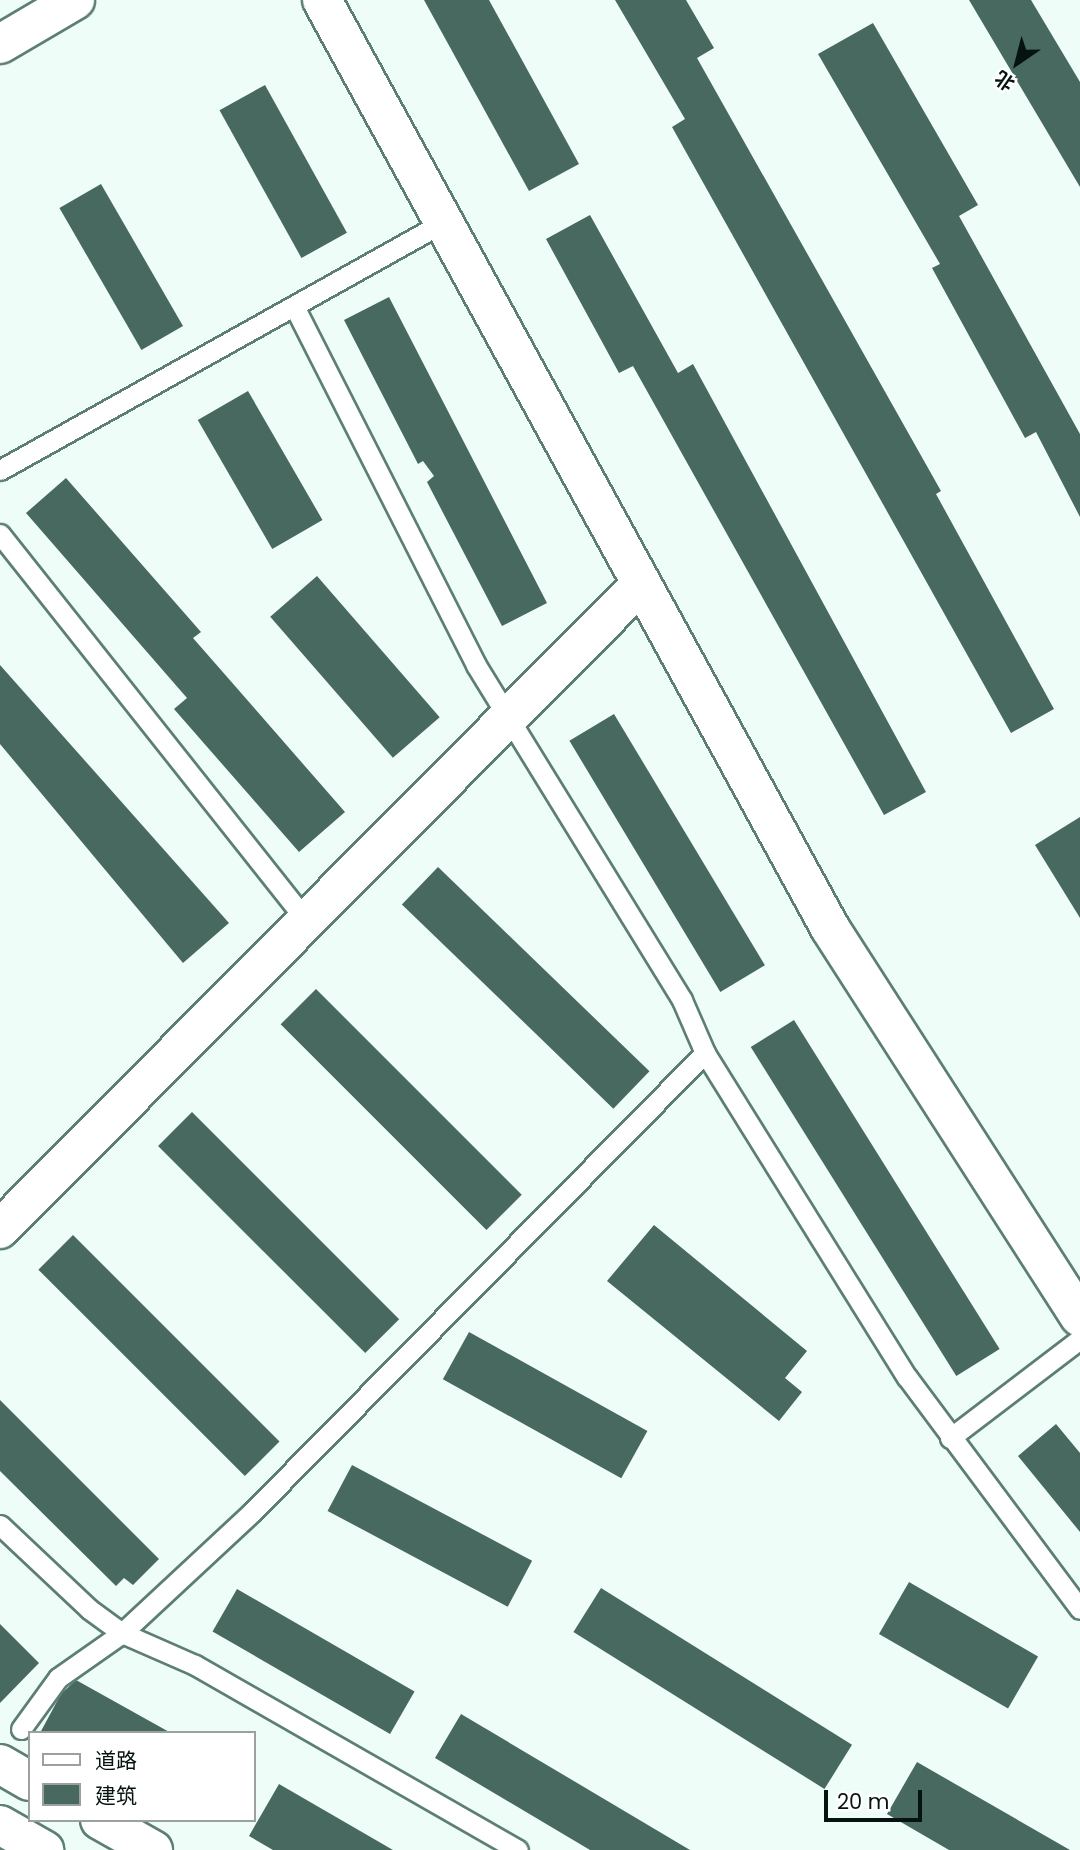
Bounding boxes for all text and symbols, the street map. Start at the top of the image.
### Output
north arrow [982,28,1052,98]
text: 北 [989,64,1020,97]
legend [28,1731,256,1822]
text: 道路 [95,1746,137,1775]
scale bar [828,1776,926,1820]
text: 建筑 [95,1781,137,1810]
text: 20 m [837,1787,890,1816]

